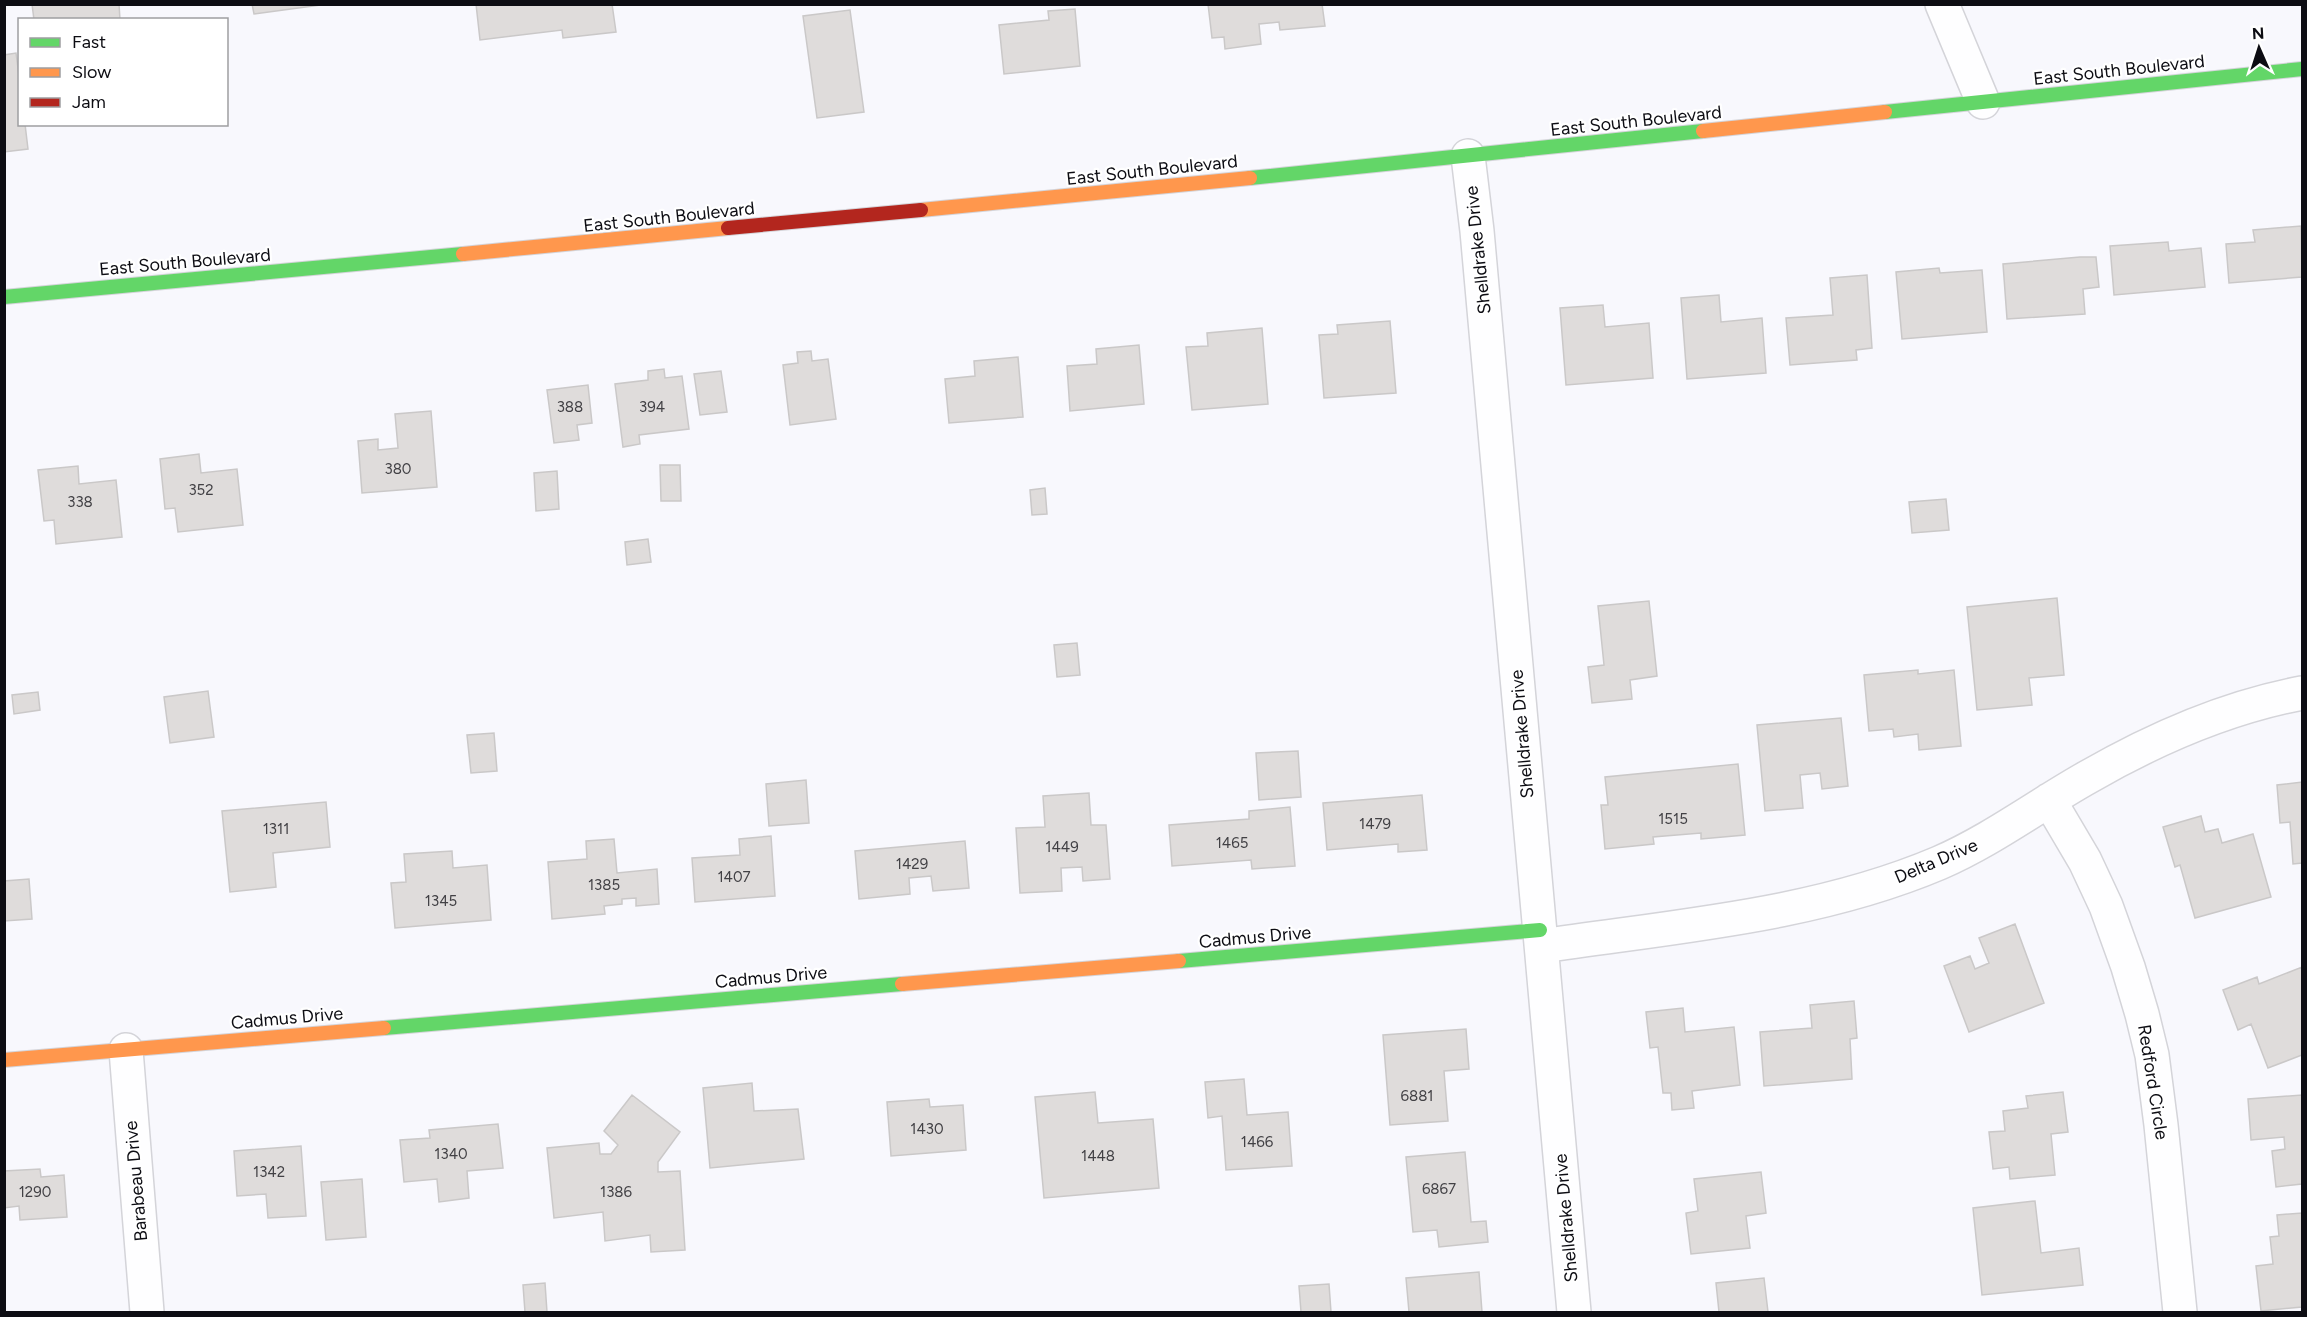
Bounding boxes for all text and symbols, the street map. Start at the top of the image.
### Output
legend [18,18,228,126]
north arrow [2229,18,2289,78]
text: N [2252,24,2265,43]
text: Fast [72,31,106,53]
street label: East South Boulevard [2032,50,2206,90]
text: Slow [72,61,111,83]
text: Jam [72,91,106,113]
street label: East South Boulevard [1549,101,1723,141]
street label: East South Boulevard [1065,150,1239,190]
street label: Shelldrake Drive [1460,184,1496,315]
street label: East South Boulevard [582,197,756,237]
street label: East South Boulevard [98,244,272,280]
house number: 388 [557,398,583,416]
house number: 394 [639,398,665,416]
house number: 380 [385,460,412,478]
house number: 352 [188,481,214,499]
house number: 338 [67,493,93,511]
street label: Shelldrake Drive [1505,669,1539,799]
house number: 1515 [1658,810,1688,828]
house number: 1479 [1359,815,1391,833]
house number: 1311 [263,820,289,838]
house number: 1465 [1216,834,1248,852]
street label: Delta Drive [1891,834,1981,888]
house number: 1449 [1045,838,1079,856]
house number: 1429 [896,855,928,873]
house number: 1407 [717,868,751,886]
house number: 1385 [588,876,620,894]
house number: 1345 [425,892,457,910]
street label: Cadmus Drive [1198,921,1312,953]
street label: Cadmus Drive [714,961,828,993]
street label: Cadmus Drive [230,1002,344,1034]
street label: Redford Circle [2133,1023,2173,1141]
house number: 6881 [1400,1087,1434,1105]
street label: Barabeau Drive [120,1120,152,1242]
house number: 1430 [910,1120,944,1138]
house number: 1466 [1241,1133,1274,1151]
house number: 1340 [434,1145,468,1163]
house number: 1448 [1081,1147,1115,1165]
street label: Shelldrake Drive [1549,1153,1583,1283]
house number: 1342 [253,1163,285,1181]
house number: 6867 [1422,1180,1456,1198]
house number: 1290 [19,1183,51,1201]
house number: 1386 [600,1183,633,1201]

